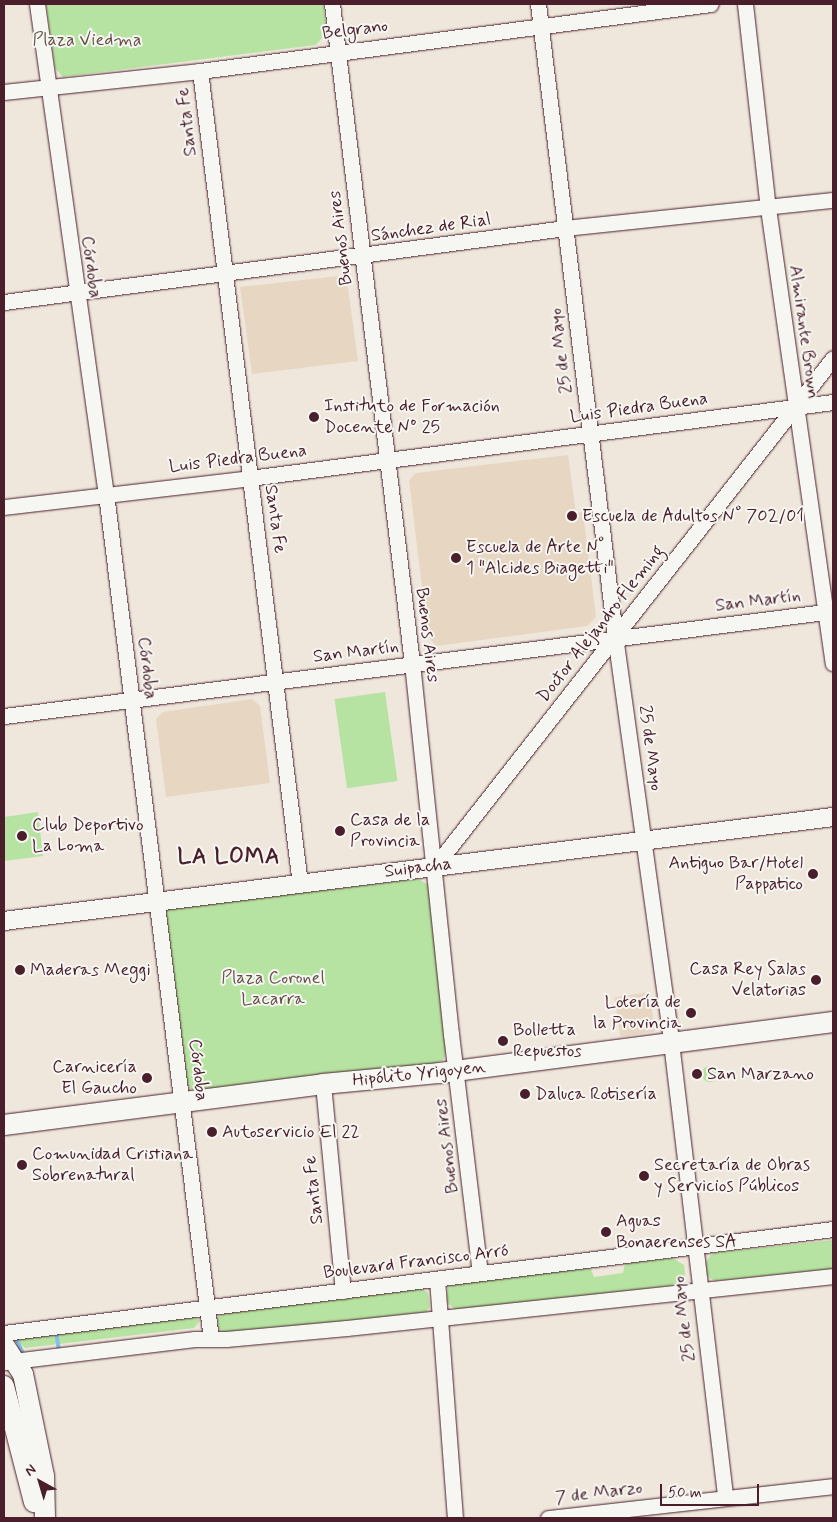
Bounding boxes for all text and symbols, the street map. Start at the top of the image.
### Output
street label: Belgrano [321,15,389,45]
park label: Plaza Viedma [32,29,142,51]
street label: Santa Fe [172,86,202,158]
street label: Buenos Aires [324,189,358,287]
street label: Sánchez de Rial [371,209,491,247]
street label: Córdoba [76,235,106,299]
street label: Almirante Brown [784,264,824,400]
street label: 25 de Mayo [545,307,577,395]
street label: Luis Piedra Buena [569,388,709,428]
place label: Instituto de Formación Docente Nº 25 [324,396,502,438]
marker: Instituto de Formación Docente Nº 25 [308,411,320,423]
street label: Luis Piedra Buena [168,440,308,478]
street label: Santa Fe [259,483,291,555]
place label: Escuela de Adultos N° 702/01 [582,505,802,527]
marker: Escuela de Adultos N° 702/01 [566,510,578,522]
place label: Escuela de Arte N° 1 "Alcides Biagetti" [466,537,613,580]
street label: Doctor Alejandro Fleming [530,538,672,710]
marker: Escuela de Arte N° 1 "Alcides Biagetti" [450,552,462,564]
street label: San Martín [712,585,804,617]
street label: Buenos Aires [410,586,444,684]
street label: Córdoba [132,636,162,700]
street label: San Martín [310,636,402,668]
street label: 25 de Mayo [633,704,667,792]
place label: Casa de la Provincia [350,810,429,852]
place label: Club Deportivo La Loma [32,815,144,858]
marker: Casa de la Provincia [334,825,346,837]
marker: Club Deportivo La Loma [16,830,28,842]
district label: LA LOMA [176,845,282,871]
street label: Suipacha [383,853,453,883]
place label: Antiguo Bar/Hotel Pappatico [670,853,803,896]
marker: Antiguo Bar/Hotel Pappatico [807,868,819,880]
place label: Maderas Meggi [30,959,150,981]
place label: Casa Rey Salas Velatorias [689,959,806,1002]
marker: Maderas Meggi [14,964,26,976]
park label: Plaza Coronel Lacarra [221,968,325,1011]
marker: Casa Rey Salas Velatorias [810,974,822,986]
place label: Lotería de la Provincia [593,992,681,1034]
marker: Lotería de la Provincia [685,1007,697,1019]
place label: Bolletta Repuestos [513,1020,582,1062]
marker: Bolletta Repuestos [497,1035,509,1047]
street label: Córdoba [183,1038,213,1102]
street label: Hipólito Yrigoyen [353,1056,485,1092]
place label: Carnicería El Gaucho [52,1057,137,1100]
place label: San Marzano [707,1063,808,1085]
marker: San Marzano [691,1068,703,1080]
marker: Carnicería El Gaucho [141,1072,153,1084]
place label: Daluca Rotisería [535,1083,657,1105]
marker: Daluca Rotisería [519,1088,531,1100]
street label: Buenos Aires [430,1097,464,1195]
place label: Autoservicio El 22 [222,1121,358,1143]
marker: Autoservicio El 22 [206,1126,218,1138]
place label: Comunidad Cristiana Sobrenatural [32,1144,195,1186]
street label: Santa Fe [300,1154,328,1226]
place label: Secretaría de Obras y Servicios Públicos [654,1155,811,1198]
marker: Comunidad Cristiana Sobrenatural [16,1159,28,1171]
marker: Secretaría de Obras y Servicios Públicos [638,1170,650,1182]
place label: Aguas Bonaerenses SA [616,1211,737,1254]
marker: Aguas Bonaerenses SA [600,1226,612,1238]
street label: Boulevard Francisco Arró [321,1240,511,1284]
street label: 25 de Mayo [668,1275,700,1363]
north arrow [15,1457,65,1507]
text: N [21,1460,40,1480]
scale bar [662,1474,761,1506]
street label: 7 de Marzo [555,1477,643,1509]
text: 50 m [668,1483,702,1503]

